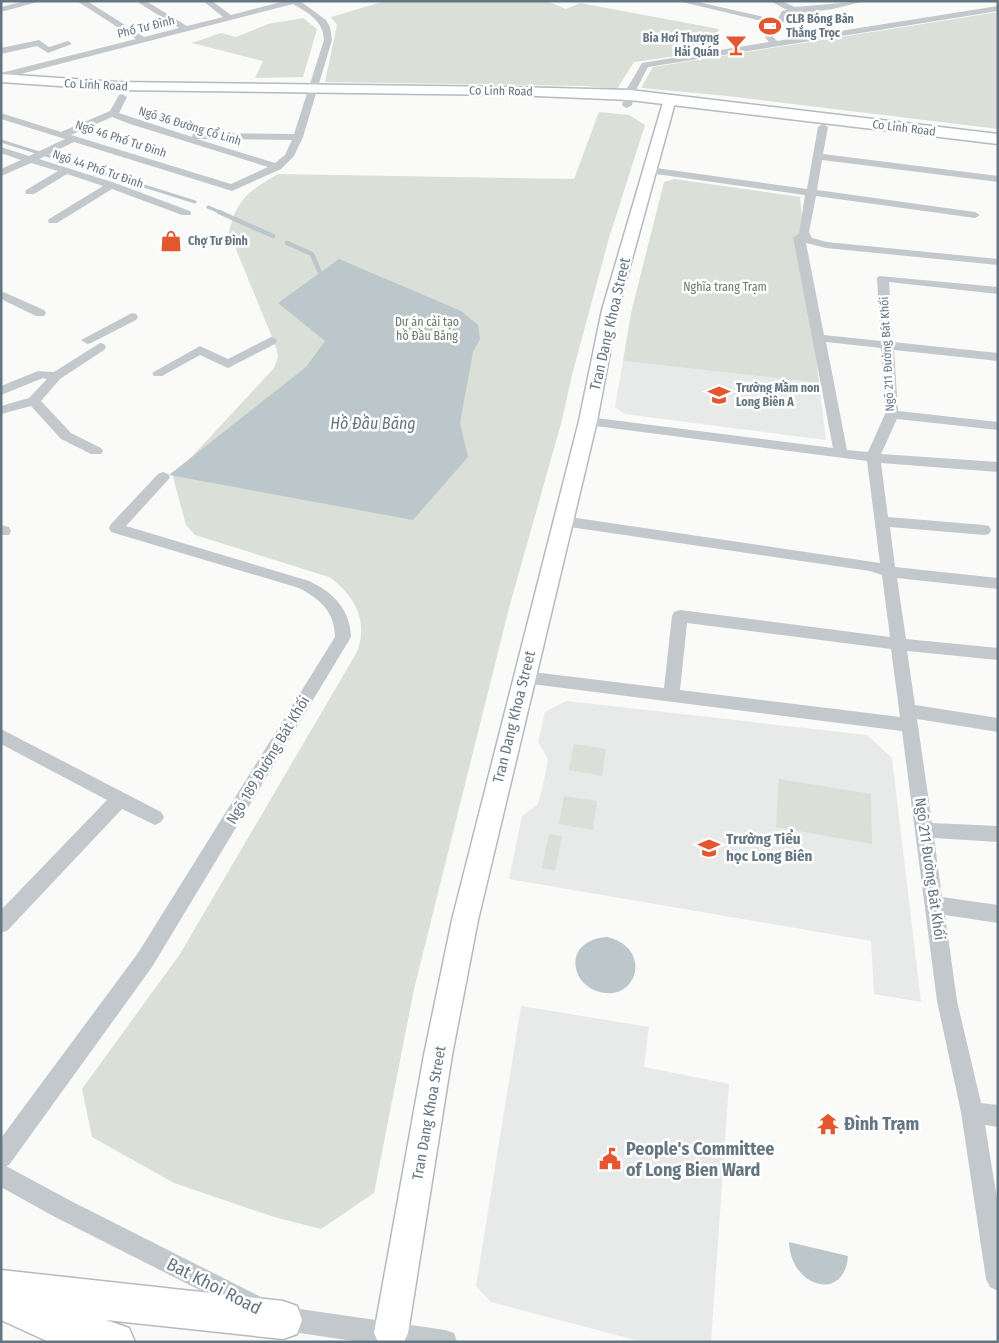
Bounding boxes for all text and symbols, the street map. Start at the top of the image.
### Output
street label: Phố Tư Đình [116,12,176,41]
place label: CLB Bóng Bàn Thắng Trọc [786,12,854,40]
sports icon: CLB Bóng Bàn Thắng Trọc [757,13,783,39]
place label: Bia Hơi Thượng Hải Quán [643,31,719,59]
bar icon: Bia Hơi Thượng Hải Quán [723,32,749,58]
street label: Co Linh Road [64,76,128,94]
street label: Co Linh Road [469,83,533,99]
street label: Ngõ 36 Đường Cổ Linh [137,102,244,148]
street label: Ngõ 46 Phố Tư Đình [74,117,169,160]
street label: Co Linh Road [872,117,936,139]
street label: Ngõ 44 Phố Tư Đình [51,146,146,191]
shop icon: Chợ Tư Đình [158,228,184,254]
place label: Chợ Tư Đình [188,234,248,248]
street label: Tran Dang Khoa Street [586,256,634,392]
park label: Nghĩa trang Trạm [683,280,767,294]
street label: Ngõ 211 Đường Bát Khối [876,296,897,412]
park label: Dự án cải tạo hồ Đầu Băng [395,315,459,343]
place label: Trường Mầm non Long Biên A [736,379,820,409]
school or university icon: Trường Mầm non Long Biên A [706,382,732,408]
water label: Hồ Đầu Băng [330,413,416,433]
street label: Tran Dang Khoa Street [489,649,539,785]
street label: Ngõ 189 Đường Bát Khối [223,693,313,827]
street label: Ngõ 211 Đường Bát Khối [911,797,949,941]
place label: Trường Tiểu học Long Biên [726,829,813,865]
school or university icon: Trường Tiểu học Long Biên [696,835,722,861]
street label: Tran Dang Khoa Street [408,1044,450,1181]
temple icon: Đình Trạm [815,1111,841,1137]
place label: Đình Trạm [844,1113,919,1135]
place label: People's Committee of Long Bien Ward [626,1138,774,1181]
public building icon: People's Committee of Long Bien Ward [597,1146,623,1172]
street label: Bat Khoi Road [163,1253,265,1319]

